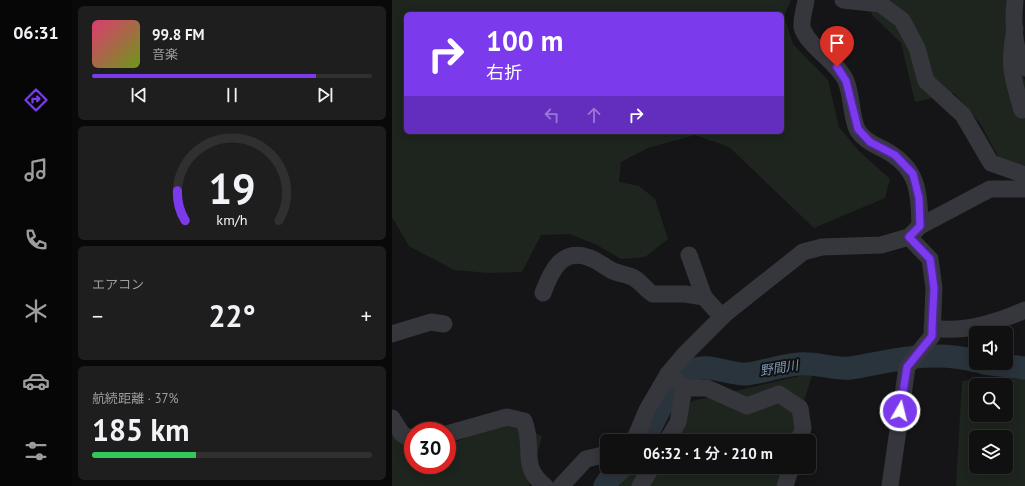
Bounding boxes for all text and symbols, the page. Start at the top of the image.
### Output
text: 06:31 [13,21,59,44]
text: 100 m [486,22,563,59]
text: 99.8 FM [152,25,205,44]
pin [820,26,854,67]
icon: right [420,28,472,80]
icon: arrive [826,32,848,54]
text: 音楽 [152,46,178,63]
text: 右折 [486,61,522,84]
icon: previous [128,84,150,106]
icon: pause [221,84,243,106]
icon: next [314,84,336,106]
icon: directions [22,86,50,114]
icon: left [541,104,563,126]
icon: ahead [583,104,605,126]
icon: right [625,104,647,126]
icon: music [22,156,50,184]
text: 19 [208,162,256,215]
text: km/h [216,210,248,229]
icon: phone [22,226,50,254]
text: エアコン [92,276,144,293]
text: 22° [208,296,256,335]
icon: climate [22,297,50,325]
text: − [92,302,103,330]
text: + [361,302,372,330]
map controls [969,326,1013,474]
button: sound [969,326,1013,370]
water label: 野間川 [758,356,802,379]
icon: car [22,367,50,395]
button: search [969,378,1013,422]
text: 航続距離 · 37% [92,390,179,407]
position arrow [879,390,921,432]
text: 185 km [92,410,190,449]
speed limit sign: 30 [404,422,456,474]
button: layers [969,430,1013,474]
icon: filters [22,437,50,465]
text: 06:32 · 1 分 · 210 m [643,444,773,463]

